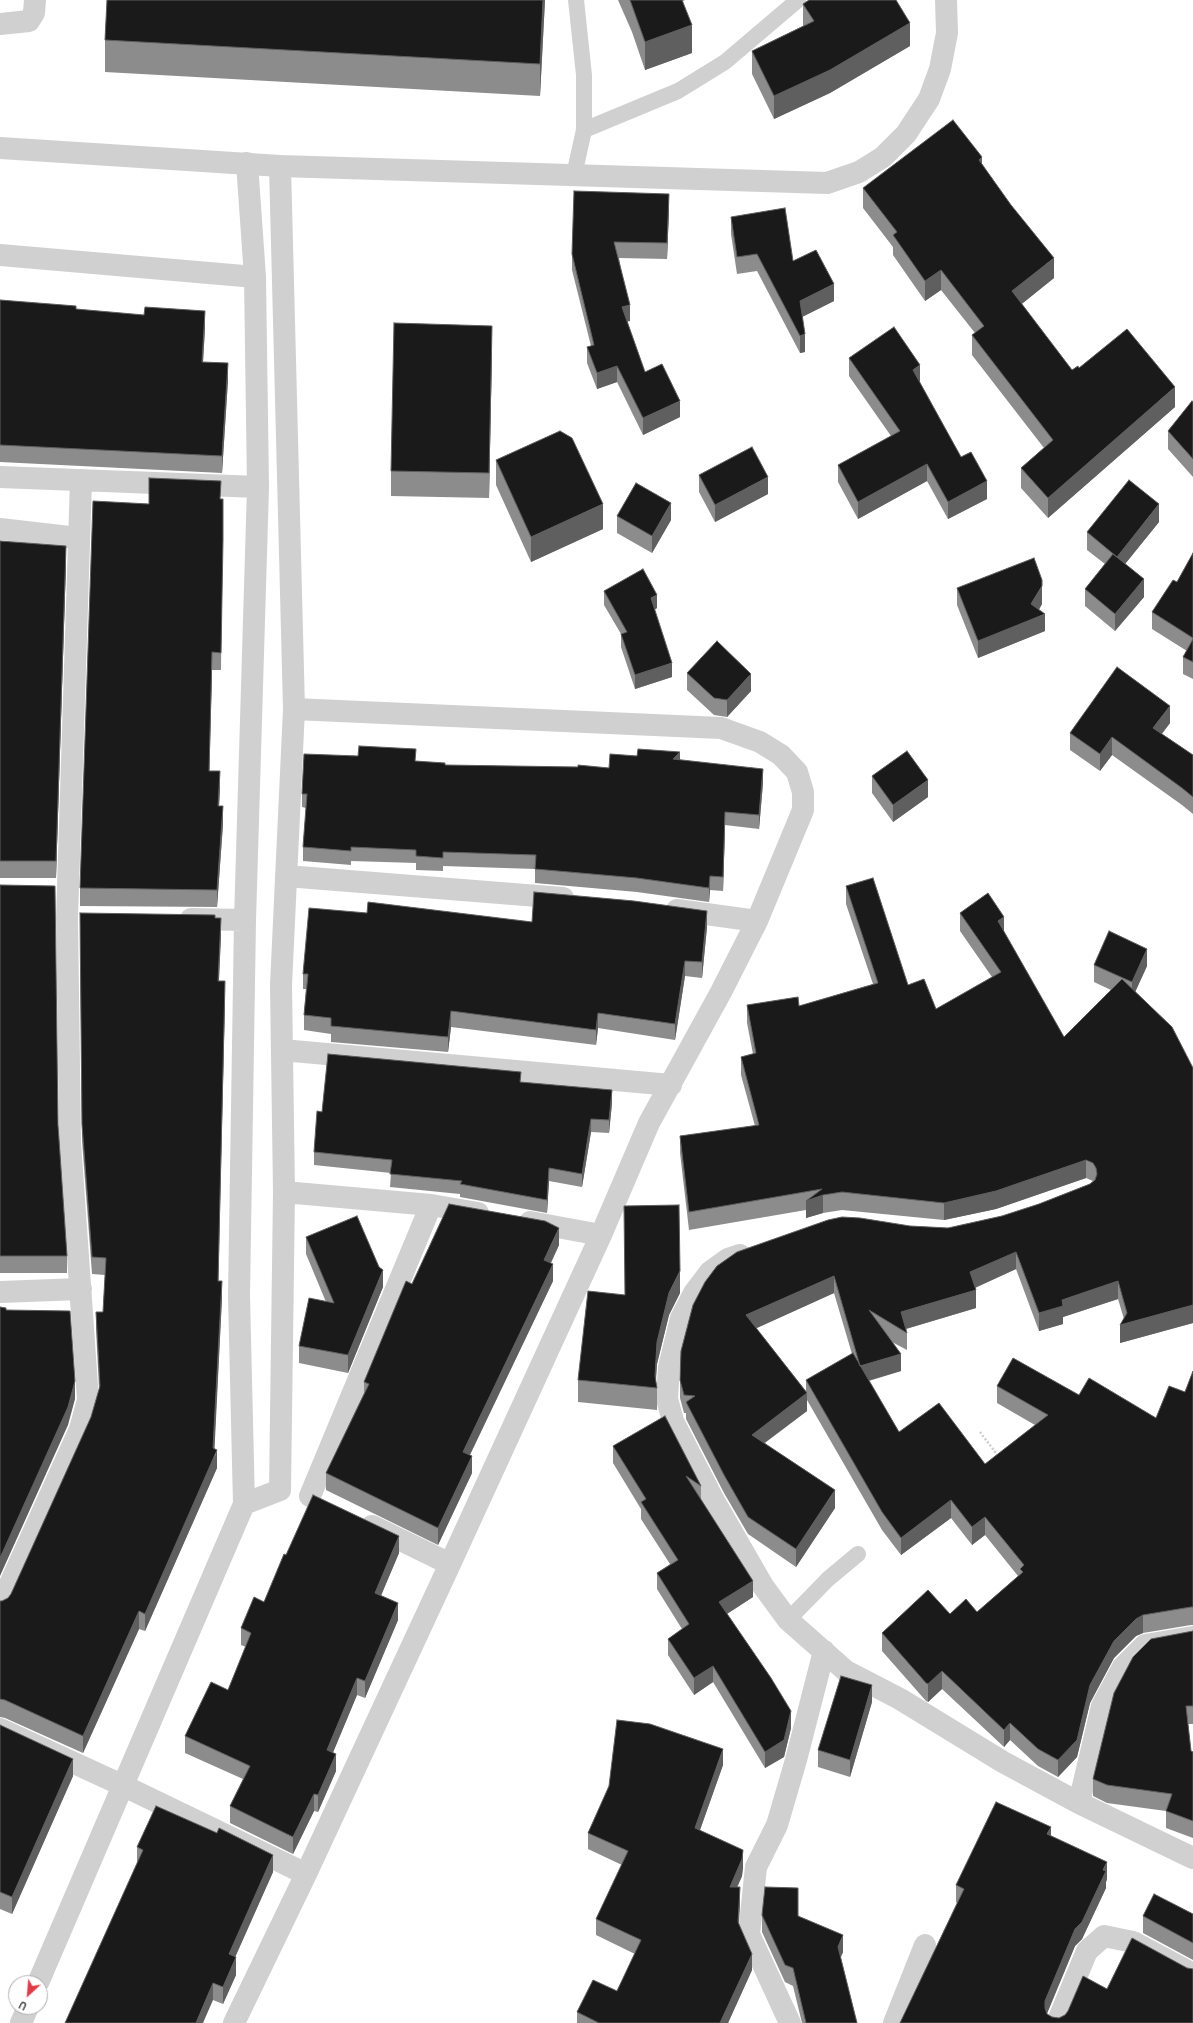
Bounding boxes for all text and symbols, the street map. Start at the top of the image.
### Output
north arrow [8,1975,48,2015]
text: U [17,1998,29,2013]

